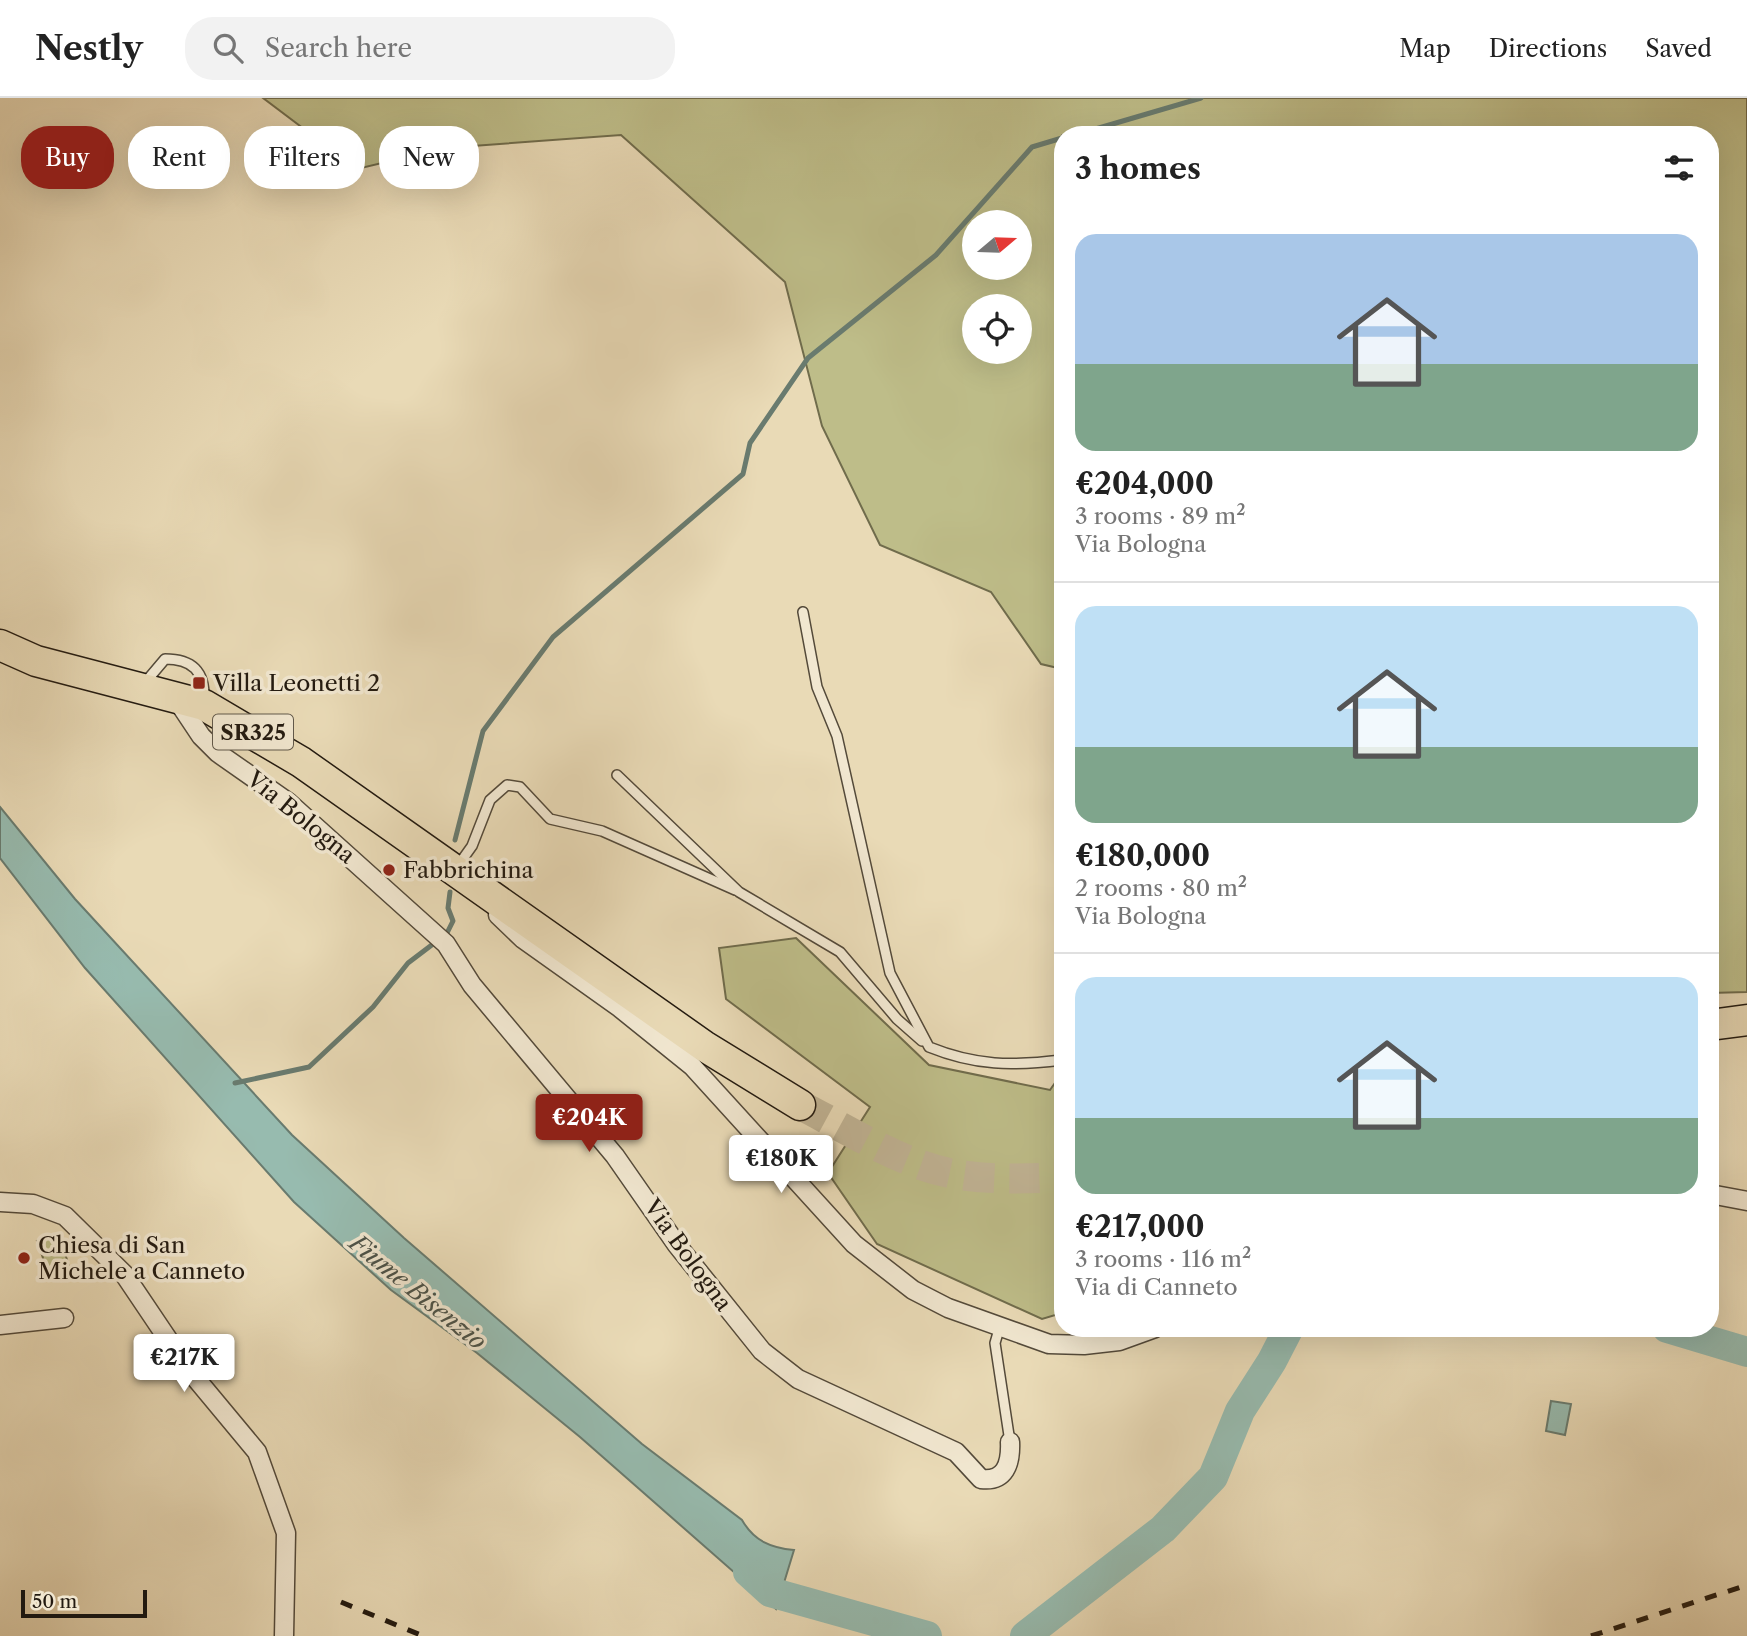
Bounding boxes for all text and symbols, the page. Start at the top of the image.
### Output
search box [185,17,675,80]
text: Nestly [35,28,143,69]
icon: search [209,29,247,67]
text: Search here [265,32,412,64]
text: Map [1399,34,1451,63]
text: Directions [1489,34,1607,63]
text: Saved [1645,34,1712,63]
chip: Buy [21,126,114,189]
chip: Rent [128,126,230,189]
chip: Filters [244,126,365,189]
chip: New [379,126,479,189]
icon: filters [1660,149,1698,187]
text: 3 homes [1075,150,1201,187]
north arrow [962,210,1032,280]
map controls [962,210,1032,364]
icon: home [1324,279,1450,405]
button: locate [962,294,1032,364]
text: €204,000 [1075,465,1214,502]
text: 3 rooms · 89 m² [1075,502,1246,530]
text: Via Bologna [1075,530,1206,558]
icon: home [1324,651,1450,777]
place label: Villa Leonetti 2 [212,669,380,697]
marker: Villa Leonetti 2 [191,675,207,691]
road number: SR325 [213,714,293,750]
street label: Via Bologna [240,764,362,870]
text: €180,000 [1075,837,1210,874]
place label: Fabbrichina [403,856,535,884]
marker: Fabbrichina [381,862,397,878]
text: 2 rooms · 80 m² [1075,874,1247,902]
text: Via Bologna [1075,902,1206,930]
icon: home [1324,1022,1450,1148]
pin: €204K [540,1094,638,1154]
text: €204K [552,1103,626,1131]
pin: €180K [732,1136,830,1195]
text: €180K [745,1144,817,1172]
street label: Via Bologna [637,1193,738,1317]
text: €217,000 [1075,1208,1205,1245]
water label: Fiume Bisenzio [342,1227,492,1356]
place label: Chiesa di San Michele a Canneto [38,1231,245,1285]
text: 3 rooms · 116 m² [1075,1245,1251,1273]
marker: Chiesa di San Michele a Canneto [16,1250,32,1266]
text: Via di Canneto [1075,1273,1237,1301]
pin: €217K [135,1334,233,1394]
text: €217K [150,1343,218,1371]
scale bar [21,1587,147,1619]
text: 50 m [32,1590,77,1613]

